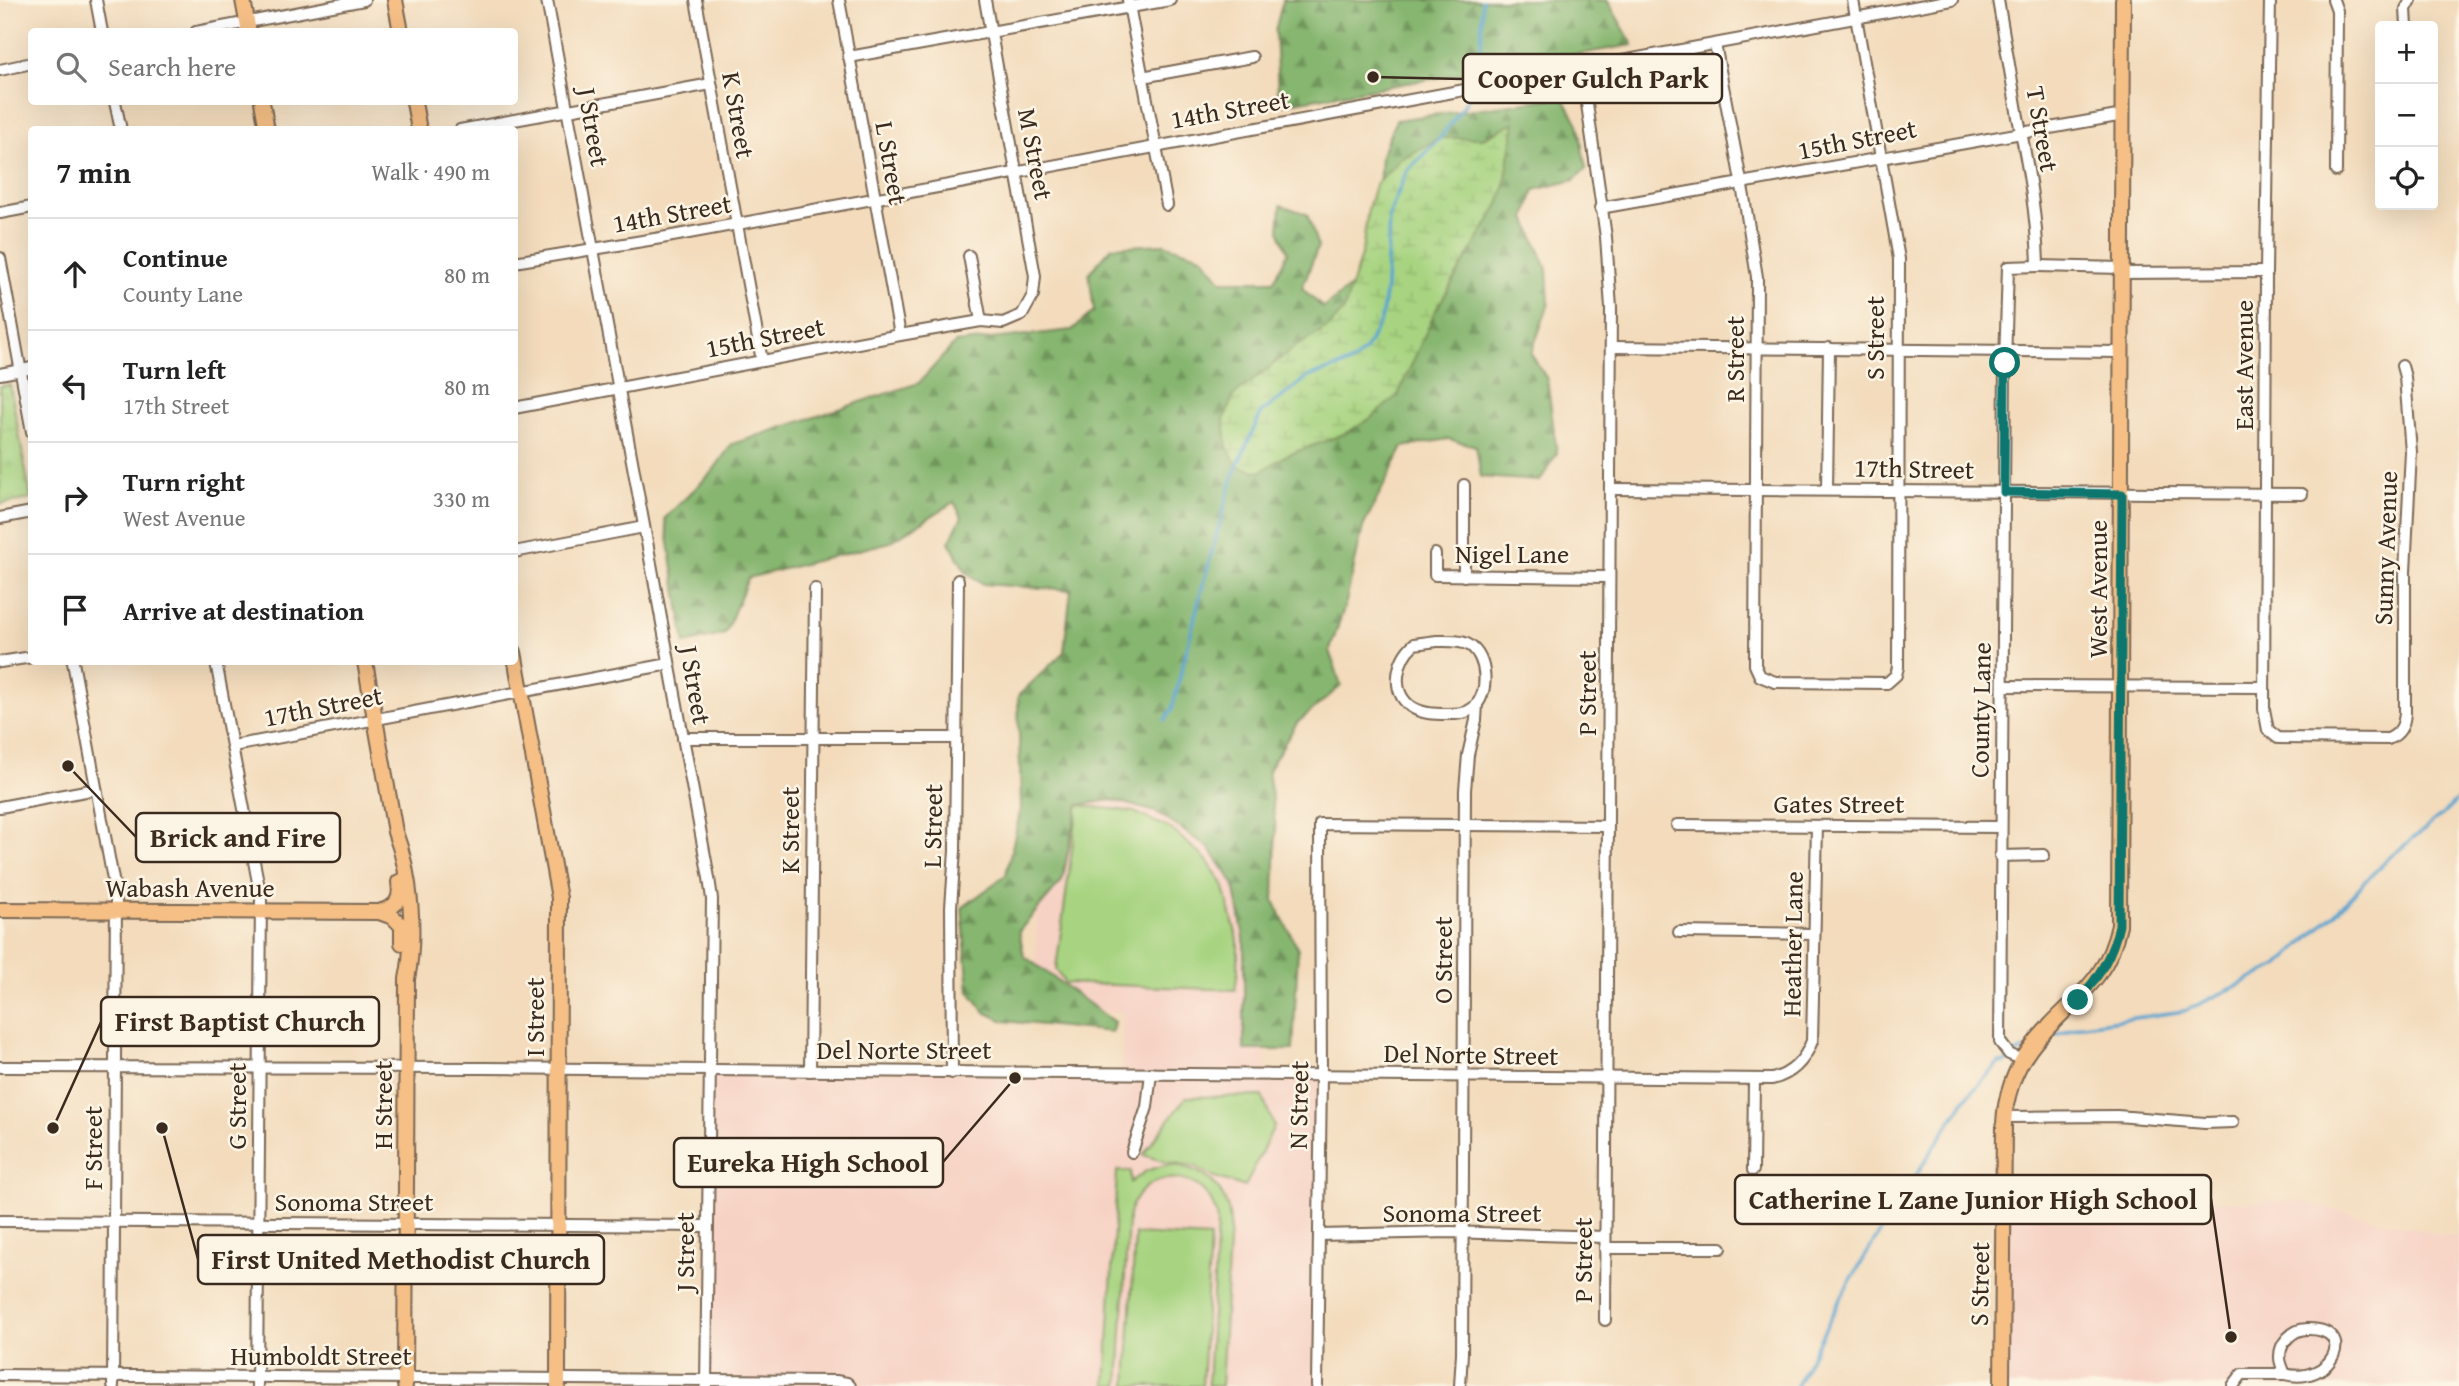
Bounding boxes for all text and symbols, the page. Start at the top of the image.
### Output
map controls [2375,21,2438,210]
button: + [2375,21,2438,84]
search box [28,28,518,105]
text: Search here [108,47,236,86]
icon: search [52,48,90,86]
callout: Cooper Gulch Park [1463,54,1722,103]
text: Cooper Gulch Park [1478,57,1709,98]
street label: K Street [712,69,766,161]
street label: 14th Street [1167,79,1293,139]
street label: J Street [567,81,620,170]
street label: T Street [2016,83,2070,175]
button: − [2375,84,2438,147]
street label: M Street [1008,105,1064,203]
street label: 15th Street [1794,108,1920,170]
street label: L Street [865,118,919,208]
button: locate [2375,147,2438,210]
text: 7 min [56,150,131,194]
text: Walk · 490 m [371,155,490,188]
street label: 14th Street [609,183,735,243]
text: Continue [123,238,228,277]
icon: ahead [56,255,94,293]
text: 80 m [444,258,490,291]
text: County Lane [123,277,243,310]
street label: S Street [1855,296,1894,380]
street label: East Avenue [2224,300,2263,430]
street label: 15th Street [702,306,828,368]
street label: R Street [1715,316,1754,402]
route start [1989,347,2020,378]
text: Turn left [123,350,226,389]
icon: left [56,367,94,405]
text: 80 m [444,370,490,403]
text: 17th Street [123,389,229,422]
street label: 17th Street [1854,447,1974,489]
text: Turn right [123,462,245,501]
street label: Sunny Avenue [2363,470,2407,626]
icon: right [56,479,94,517]
text: 330 m [433,482,490,515]
text: West Avenue [123,501,245,534]
street label: West Avenue [2078,520,2117,658]
street label: Nigel Lane [1455,534,1569,573]
icon: arrive [56,591,94,629]
text: Arrive at destination [123,591,364,630]
street label: J Street [669,639,722,728]
street label: County Lane [1959,642,2001,778]
street label: P Street [1567,650,1606,736]
street label: 17th Street [260,675,386,737]
street label: L Street [912,784,952,868]
street label: Gates Street [1774,784,1904,823]
street label: K Street [770,787,809,873]
callout: Brick and Fire [136,813,340,862]
text: Brick and Fire [150,816,326,857]
street label: Wabash Avenue [105,868,275,907]
street label: Heather Lane [1771,871,1813,1017]
street label: O Street [1423,916,1462,1004]
street label: I Street [515,977,554,1057]
route end [2062,984,2093,1015]
callout: First Baptist Church [101,997,379,1046]
text: First Baptist Church [115,1000,366,1041]
street label: Del Norte Street [817,1030,991,1069]
street label: Del Norte Street [1383,1033,1559,1075]
street label: N Street [1278,1060,1318,1150]
street label: H Street [363,1061,402,1149]
street label: G Street [217,1063,256,1149]
street label: F Street [73,1106,112,1190]
callout: Eureka High School [674,1138,943,1187]
text: Eureka High School [687,1141,929,1182]
callout: Catherine L Zane Junior High School [1735,1175,2211,1224]
text: Catherine L Zane Junior High School [1749,1178,2198,1219]
street label: Sonoma Street [275,1182,433,1221]
street label: Sonoma Street [1383,1193,1541,1232]
street label: J Street [665,1212,704,1295]
street label: P Street [1563,1217,1602,1303]
callout: First United Methodist Church [198,1235,604,1284]
text: First United Methodist Church [212,1238,591,1279]
street label: S Street [1959,1242,1999,1326]
street label: Humboldt Street [230,1336,412,1375]

